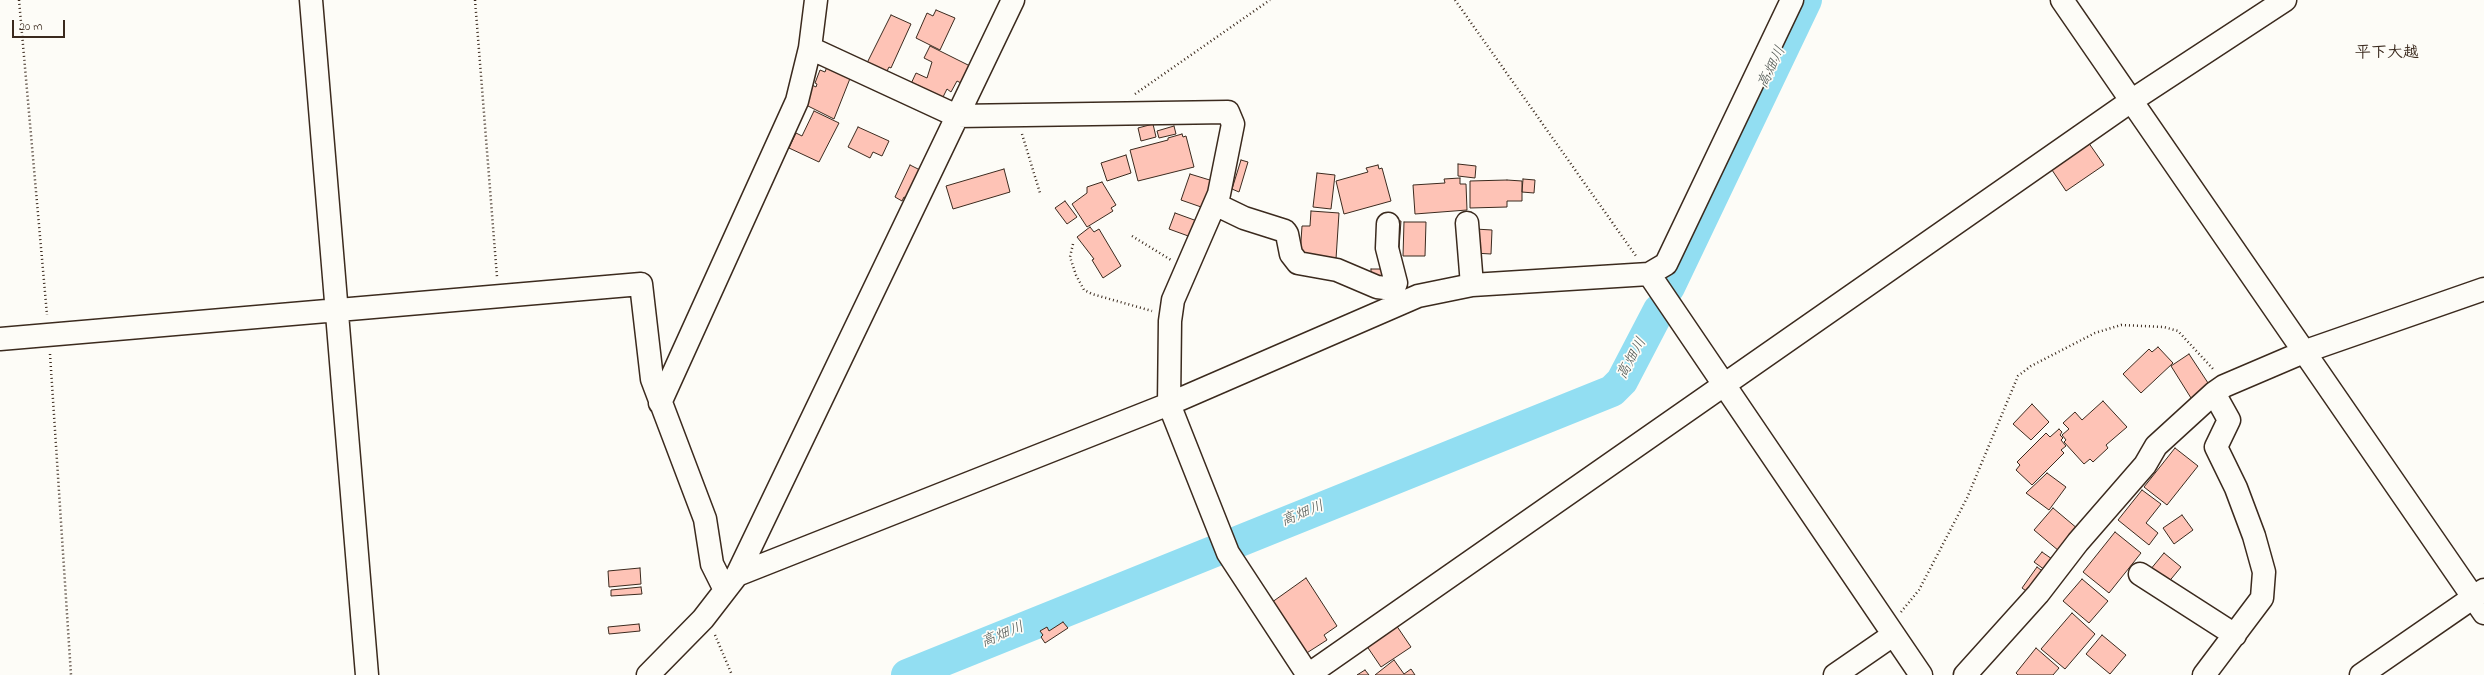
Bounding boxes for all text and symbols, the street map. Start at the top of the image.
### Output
scale bar [14,12,67,38]
text: 20 m [19,18,42,36]
water label: 高畑川 [1755,44,1791,92]
district label: 平下大越 [2355,44,2419,64]
water label: 高畑川 [1614,335,1652,383]
water label: 高畑川 [1279,498,1327,532]
water label: 高畑川 [979,619,1027,653]

